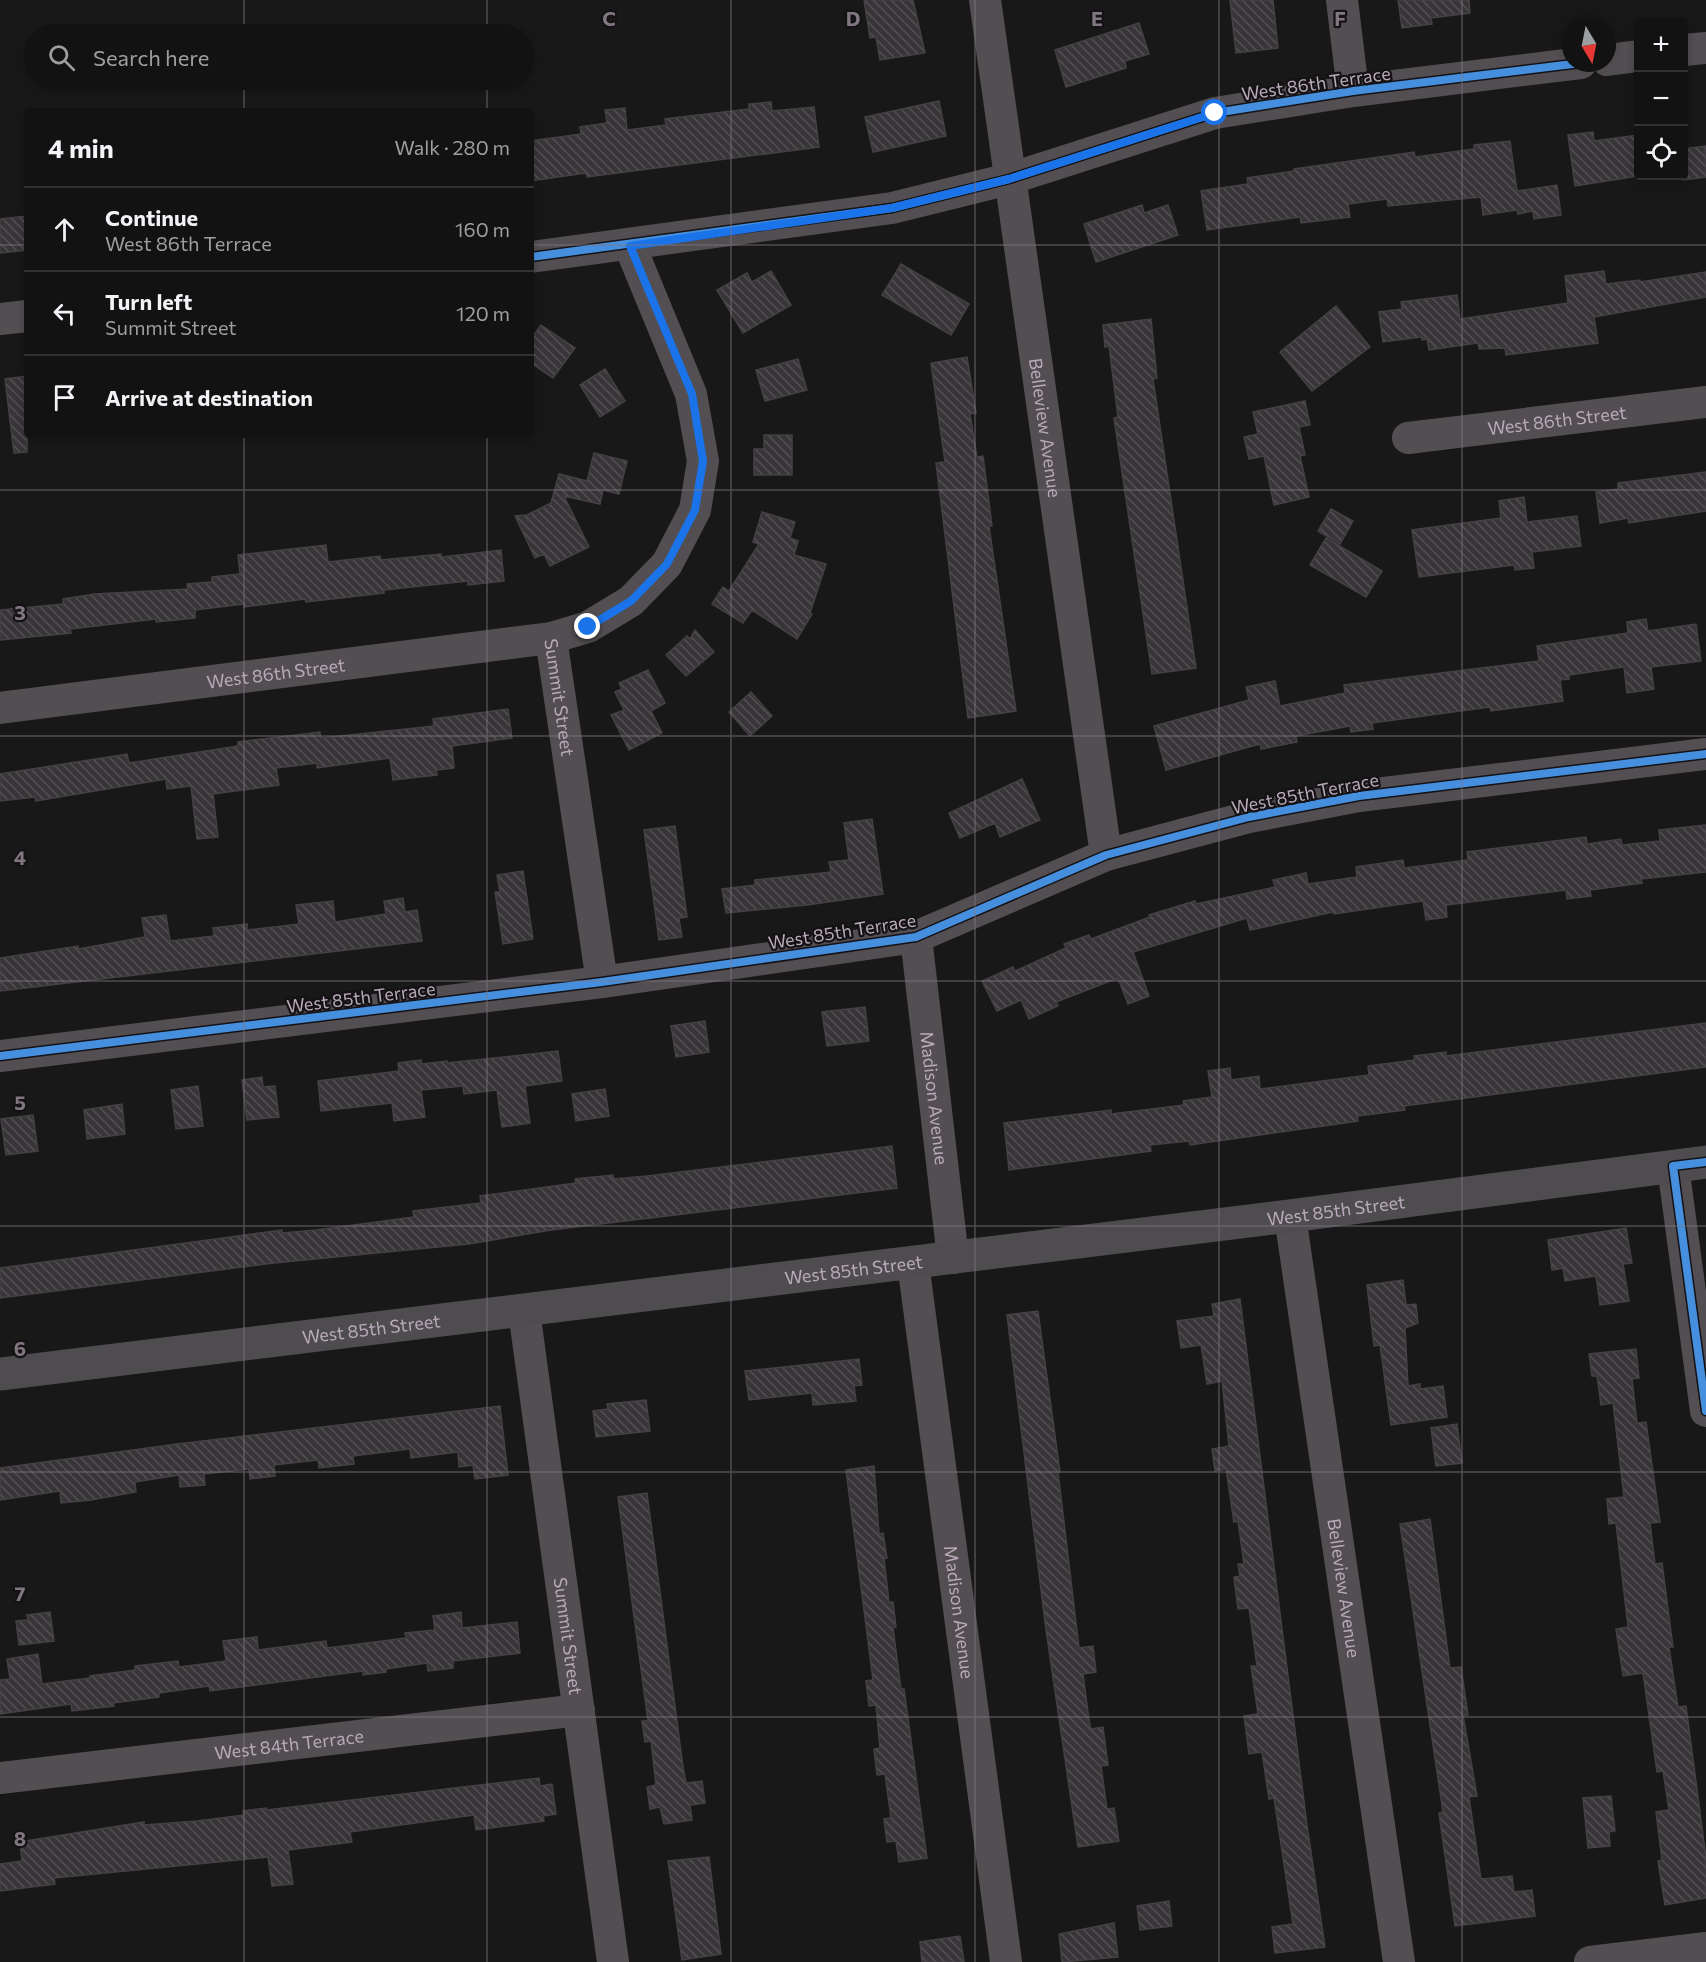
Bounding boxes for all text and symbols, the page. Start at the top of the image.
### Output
text: C [602,6,616,30]
text: D [846,6,860,30]
text: E [1091,6,1103,30]
text: F [1334,6,1346,30]
north arrow [1562,18,1616,72]
map controls [1634,18,1688,180]
button: + [1634,18,1688,72]
search box [24,24,534,90]
icon: search [45,41,78,74]
text: Search here [93,44,209,71]
street label: West 86th Terrace [1240,62,1392,104]
button: − [1634,72,1688,126]
route start [1201,99,1227,125]
button: locate [1634,126,1688,180]
text: 4 min [48,132,114,163]
text: Walk · 280 m [394,135,510,159]
text: Continue [105,204,198,231]
icon: ahead [48,213,81,246]
text: 160 m [455,217,510,241]
text: West 86th Terrace [105,231,272,255]
text: Turn left [105,288,192,315]
icon: left [48,297,81,330]
text: 120 m [456,301,510,325]
text: Summit Street [105,315,237,339]
street label: Belleview Avenue [1025,357,1066,499]
icon: arrive [48,381,81,414]
text: Arrive at destination [105,384,313,411]
street label: West 86th Street [1486,401,1628,439]
text: 3 [14,600,26,624]
route end [574,613,600,639]
street label: Summit Street [540,637,579,758]
street label: West 86th Street [205,653,346,693]
street label: West 85th Terrace [1229,768,1381,818]
text: 4 [14,845,26,869]
street label: West 85th Terrace [766,908,918,954]
street label: West 85th Terrace [285,977,437,1017]
street label: Madison Avenue [916,1030,953,1166]
text: 5 [14,1090,26,1114]
street label: West 85th Street [1266,1190,1406,1230]
street label: West 85th Street [783,1250,924,1289]
street label: West 85th Street [301,1309,442,1348]
text: 6 [14,1336,26,1360]
street label: Belleview Avenue [1323,1517,1365,1659]
street label: Madison Avenue [940,1544,979,1680]
street label: Summit Street [550,1576,587,1696]
text: 7 [15,1581,26,1605]
street label: West 84th Terrace [213,1724,365,1764]
text: 8 [14,1826,26,1850]

